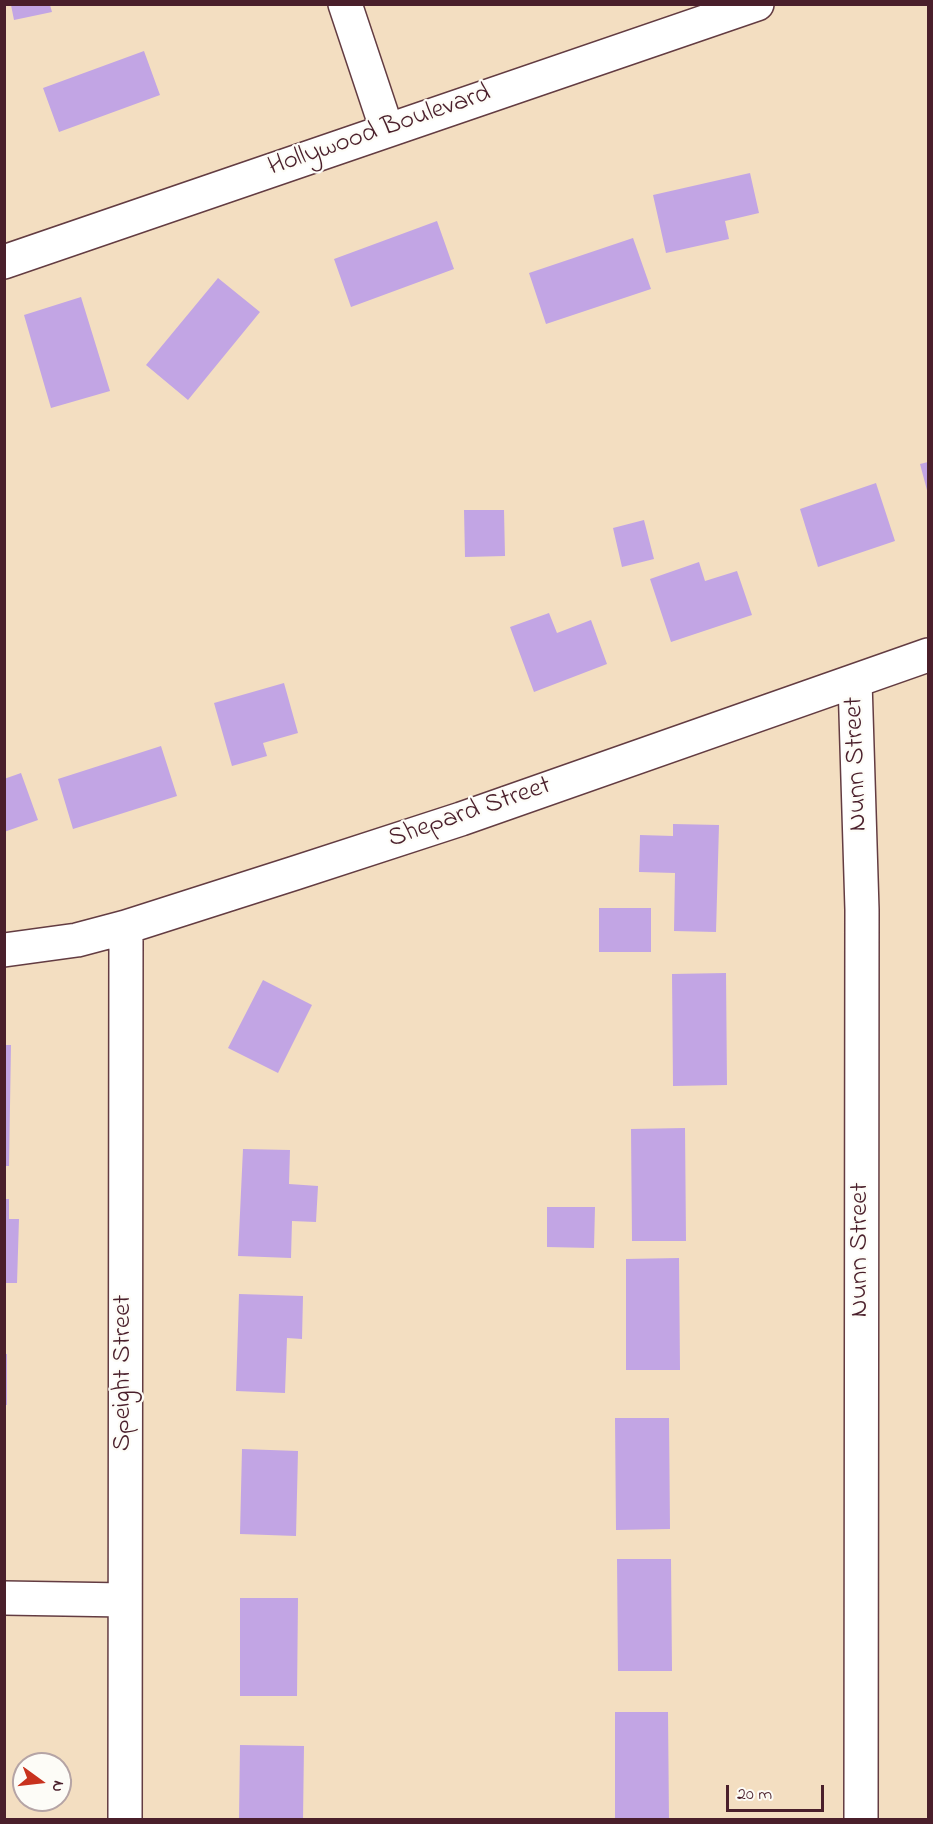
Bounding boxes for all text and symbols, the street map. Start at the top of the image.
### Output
street label: Hollywood Boulevard [264,79,496,185]
street label: Nunn Street [839,696,877,832]
street label: Shepard Street [384,771,556,857]
street label: Nunn Street [846,1183,878,1317]
street label: Speight Street [109,1295,141,1451]
north arrow [12,1752,72,1812]
scale bar [729,1773,826,1811]
text: N [44,1778,70,1794]
text: 20 m [737,1782,772,1808]

